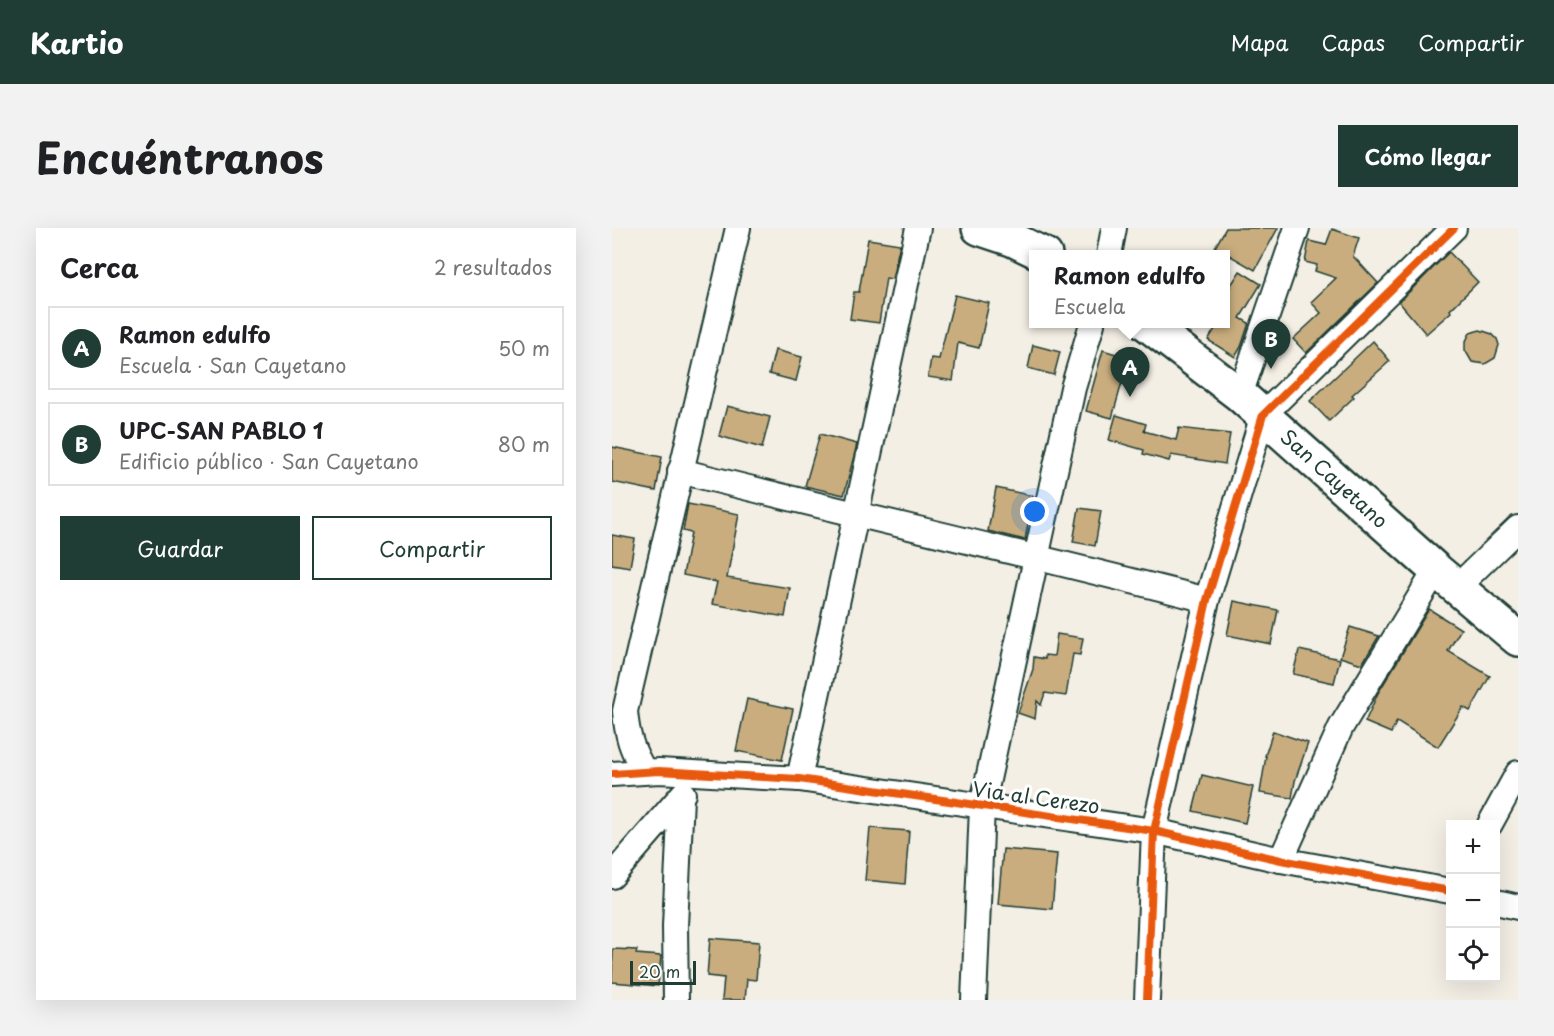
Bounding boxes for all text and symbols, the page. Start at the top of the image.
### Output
text: Kartio [30,21,124,64]
text: Mapa [1231,26,1289,58]
text: Capas [1322,26,1385,58]
text: Compartir [1418,26,1524,58]
text: Encuéntranos [36,125,324,188]
button: Cómo llegar [1338,125,1518,187]
text: Cerca [60,248,139,287]
popup [1029,250,1230,328]
text: 2 resultados [434,252,552,282]
text: Ramon edulfo [1054,258,1205,291]
text: Escuela [1054,291,1125,321]
text: Ramon edulfo [119,317,270,350]
pin: B [1252,320,1290,369]
text: A [74,333,89,363]
text: 50 m [498,333,550,363]
pin: A [1110,348,1150,397]
text: Escuela · San Cayetano [119,350,346,380]
text: UPC-SAN PABLO 1 [119,413,323,446]
street label: San Cayetano [1274,422,1395,535]
text: B [75,429,88,459]
text: 80 m [498,429,550,459]
text: Edificio público · San Cayetano [119,446,419,476]
your location [1020,497,1049,526]
button: Guardar [60,516,300,580]
button: Compartir [312,516,552,580]
street label: Via al Cerezo [971,773,1102,821]
map controls [1446,820,1500,982]
button: + [1446,820,1500,874]
button: − [1446,874,1500,928]
button: locate [1446,928,1500,982]
scale bar [630,958,696,986]
text: 20 m [639,959,680,983]

